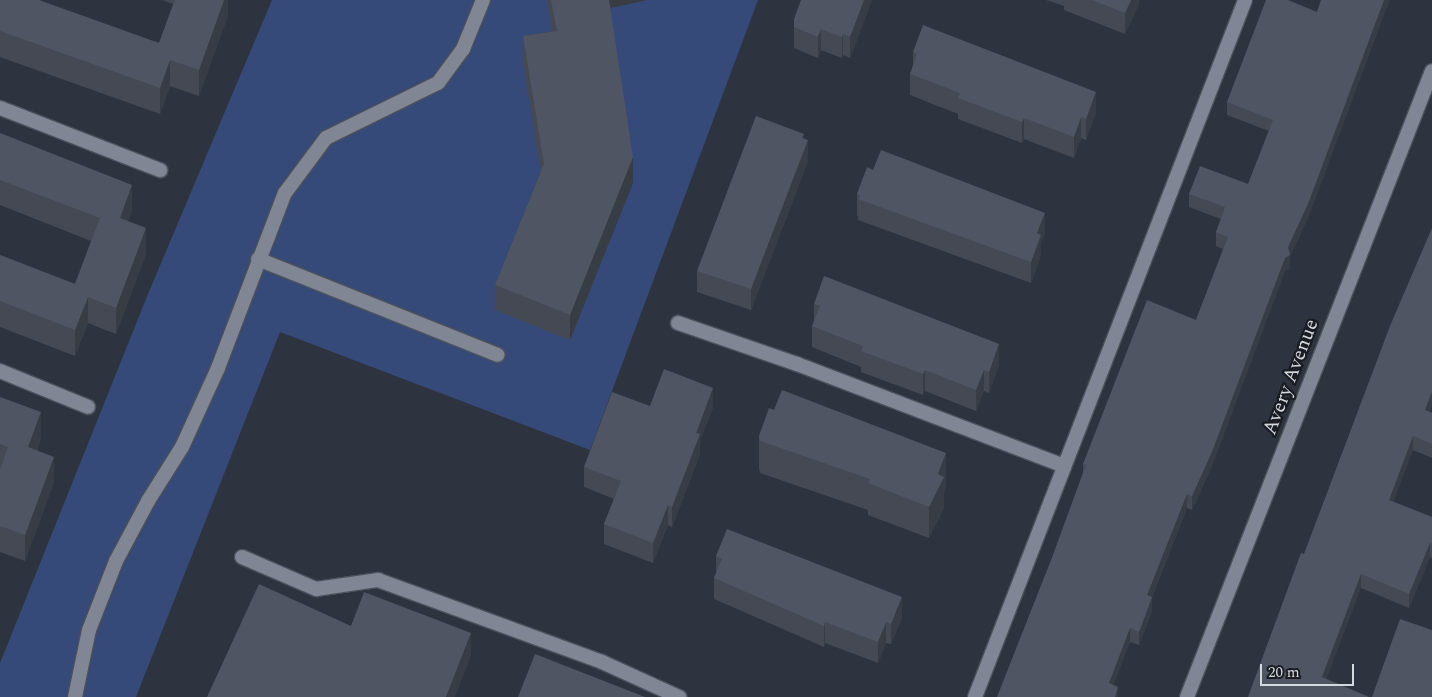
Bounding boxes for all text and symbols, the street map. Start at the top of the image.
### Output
street label: Avery Avenue [1258,316,1324,438]
scale bar [1262,654,1356,686]
text: 20 m [1268,661,1300,684]

